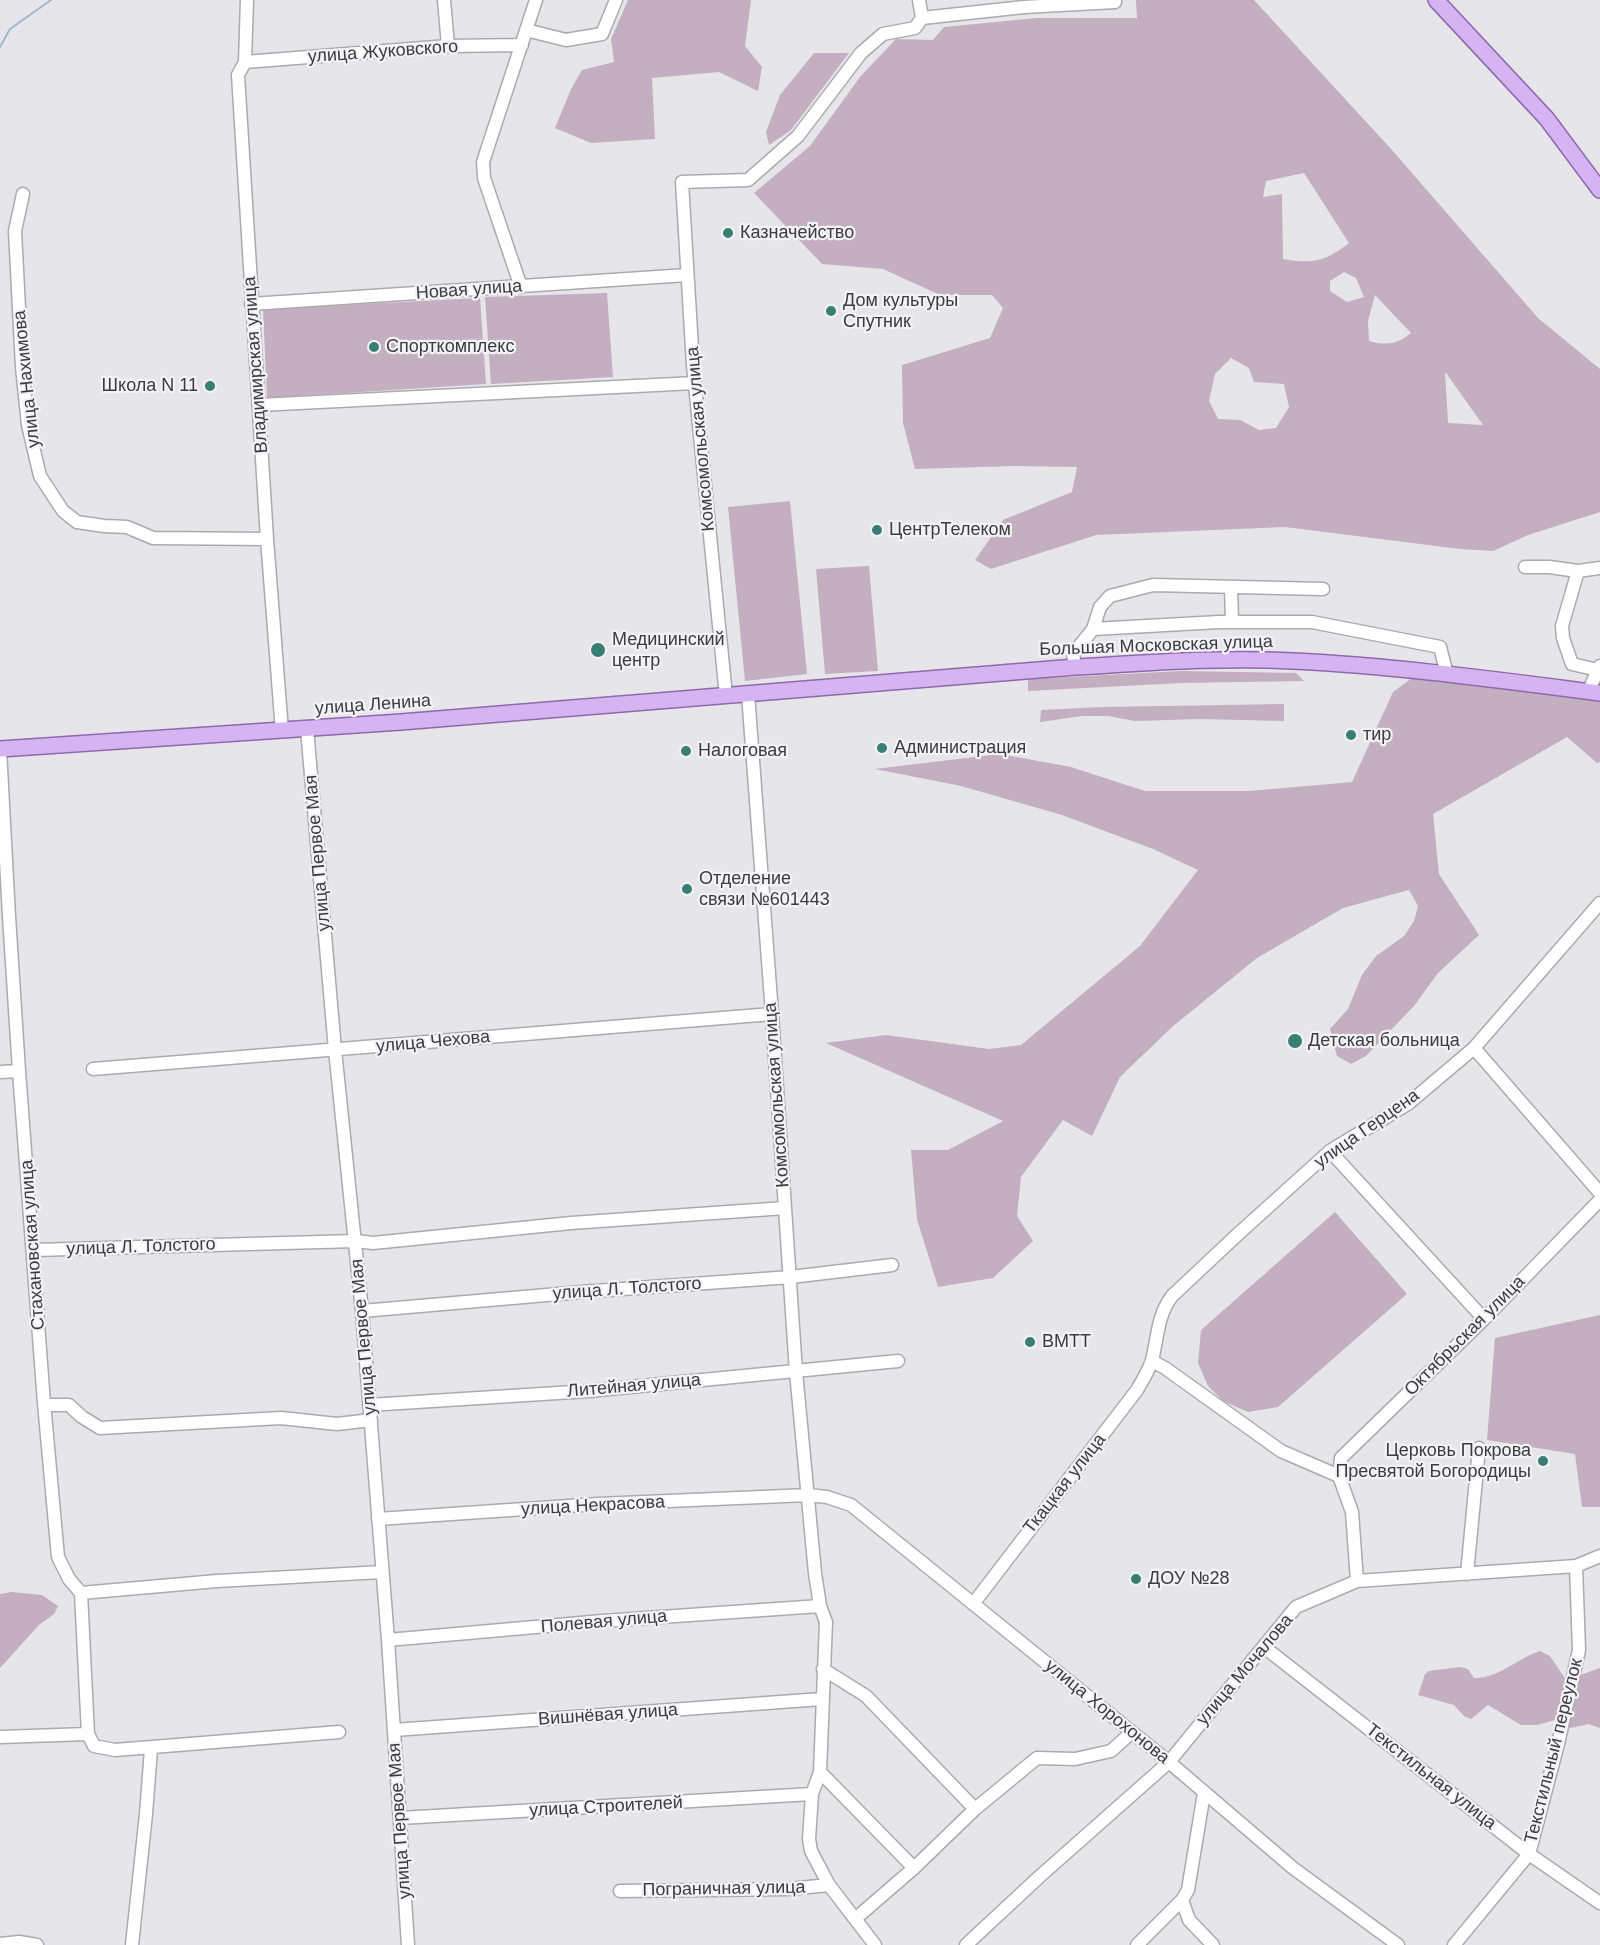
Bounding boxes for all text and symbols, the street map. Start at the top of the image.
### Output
street label: улица Жуковского [307,36,459,68]
place label: Казначейство [740,222,854,244]
marker: Казначейство [721,226,735,240]
street label: Владимирская улица [239,276,273,454]
street label: Новая улица [415,276,523,304]
place label: Дом культуры Спутник [843,290,958,332]
marker: Дом культуры Спутник [824,304,838,318]
street label: улица Нахимова [9,309,45,449]
place label: Спорткомплекс [386,336,514,358]
marker: Спорткомплекс [367,340,381,354]
street label: Комсомольская улица [682,346,720,532]
place label: Школа N 11 [102,375,198,397]
marker: Школа N 11 [203,379,217,393]
place label: ЦентрТелеком [889,519,1011,541]
marker: ЦентрТелеком [870,523,884,537]
place label: Медицинский центр [612,629,725,672]
street label: Большая Московская улица [1039,631,1273,661]
marker: Медицинский центр [589,641,607,659]
street label: улица Ленина [314,690,432,720]
place label: тир [1363,724,1391,746]
marker: тир [1344,728,1358,742]
place label: Администрация [894,737,1026,759]
place label: Налоговая [698,740,787,762]
marker: Администрация [875,741,889,755]
marker: Налоговая [679,744,693,758]
street label: улица Первое Мая [300,774,336,932]
place label: Отделение связи №601443 [699,868,830,910]
marker: Отделение связи №601443 [680,882,694,896]
street label: Комсомольская улица [760,1002,794,1188]
street label: улица Чехова [375,1026,491,1058]
place label: Детская больница [1308,1030,1460,1052]
marker: Детская больница [1286,1032,1304,1050]
street label: улица Герцена [1310,1085,1424,1173]
street label: Стахановская улица [16,1159,50,1331]
street label: улица Л. Толстого [66,1234,216,1260]
street label: улица Первое Мая [346,1258,382,1416]
street label: Октябрьская улица [1400,1271,1530,1401]
street label: улица Л. Толстого [552,1273,702,1305]
place label: ВМТТ [1042,1331,1091,1353]
marker: ВМТТ [1023,1335,1037,1349]
street label: Литейная улица [566,1369,702,1403]
street label: Ткацкая улица [1019,1430,1111,1538]
place label: Церковь Покрова Пресвятой Богородицы [1335,1440,1531,1482]
marker: Церковь Покрова Пресвятой Богородицы [1536,1454,1550,1468]
street label: улица Некрасова [521,1491,665,1521]
place label: ДОУ №28 [1148,1568,1230,1590]
marker: ДОУ №28 [1129,1572,1143,1586]
street label: Полевая улица [540,1606,668,1638]
street label: улица Мочалова [1192,1610,1298,1730]
street label: улица Хорохонова [1040,1655,1174,1769]
street label: Текстильный переулок [1521,1656,1587,1846]
street label: Вишнёвая улица [537,1699,679,1731]
street label: Текстильная улица [1362,1719,1500,1835]
street label: улица Первое Мая [384,1742,416,1900]
street label: улица Строителей [529,1792,683,1822]
street label: Пограничная улица [642,1877,806,1901]

